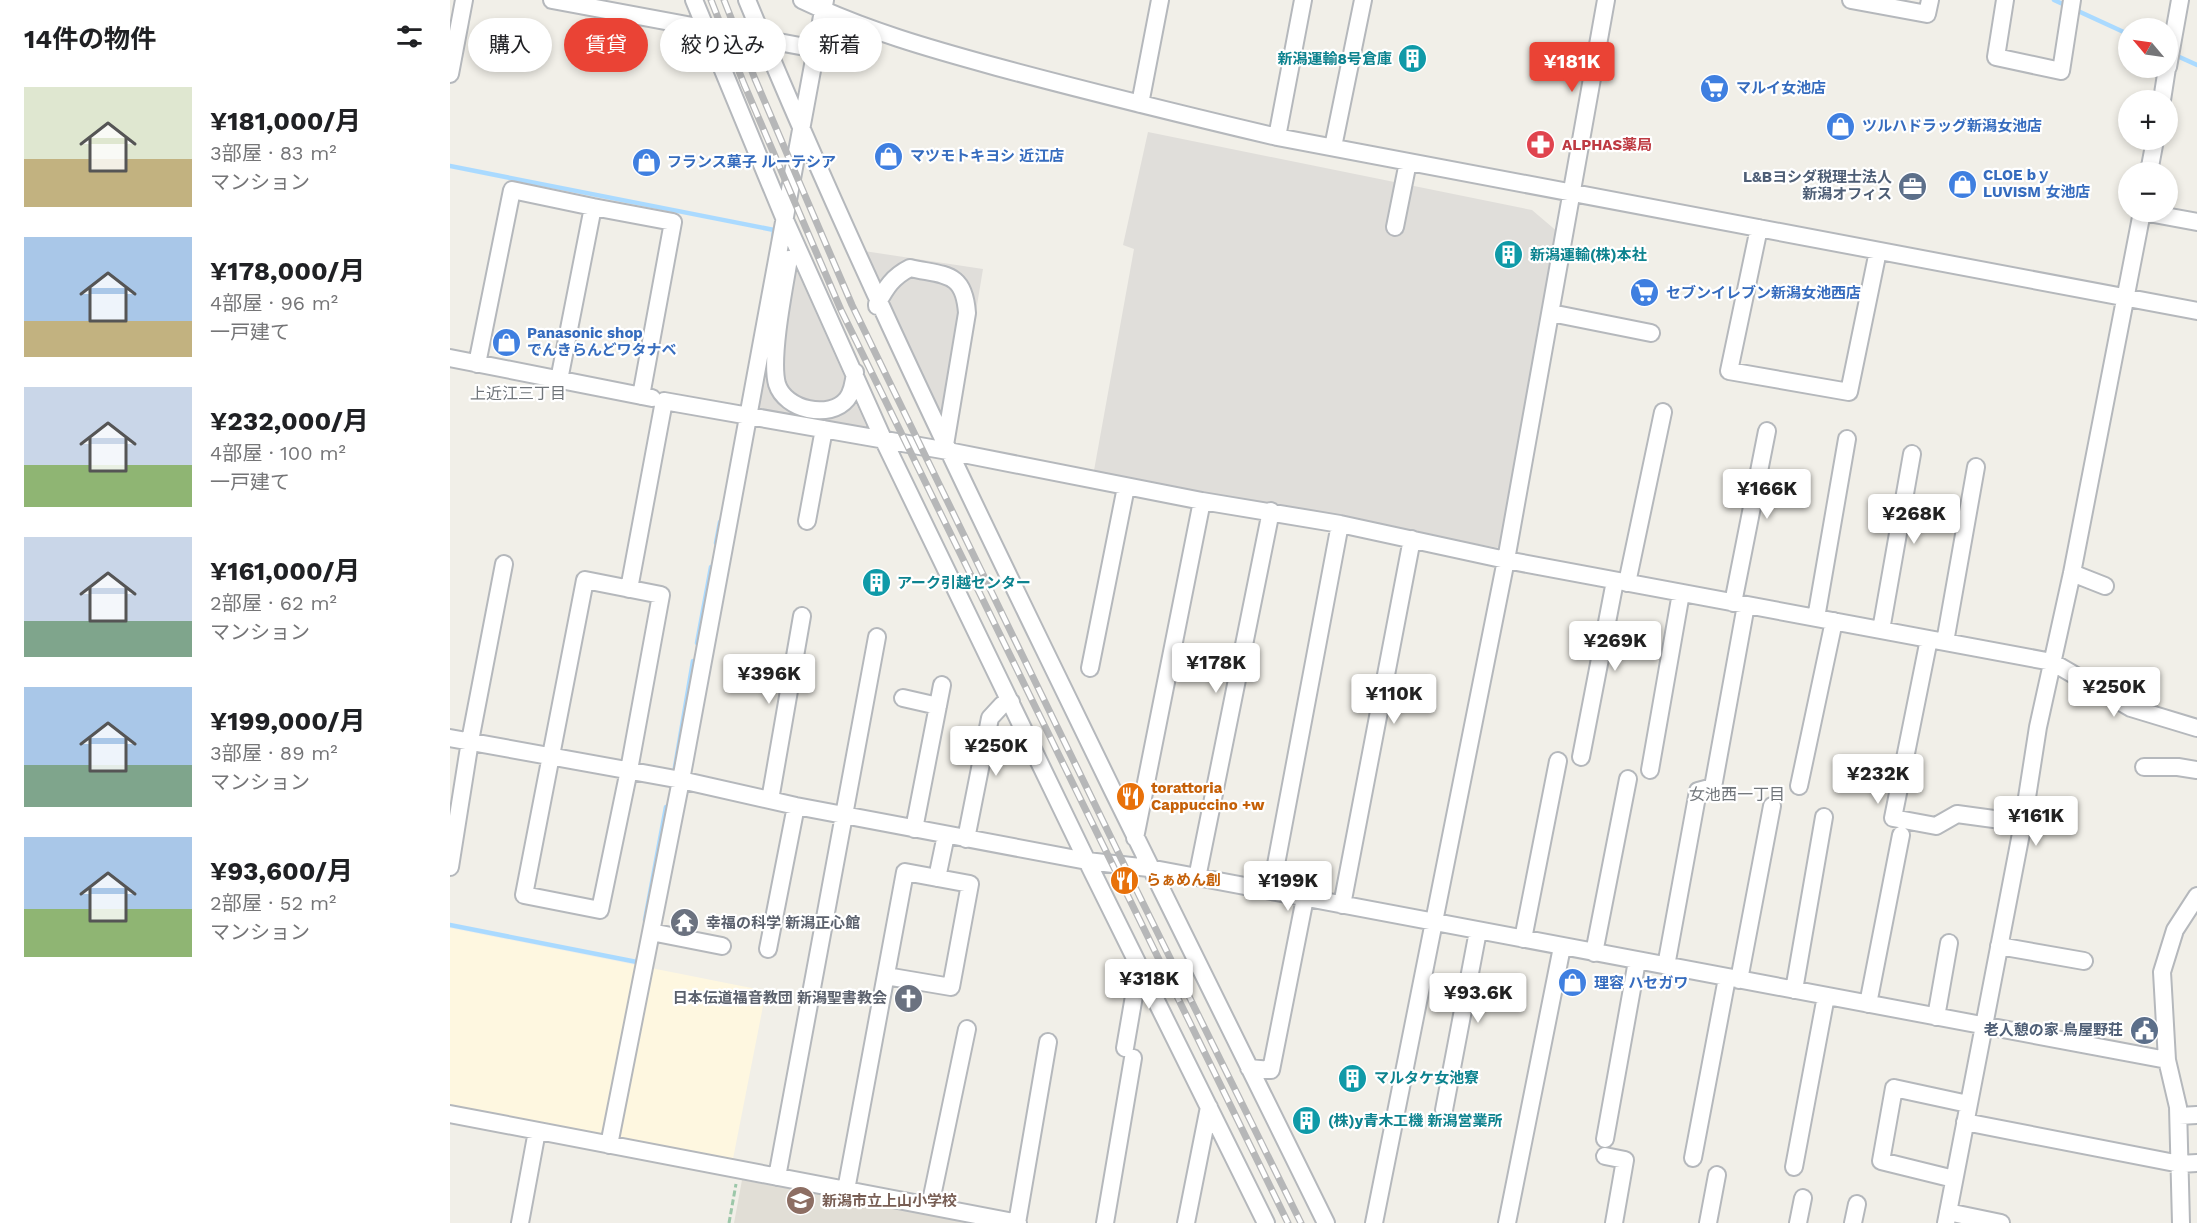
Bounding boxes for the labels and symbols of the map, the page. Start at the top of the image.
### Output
north arrow [2118,18,2178,78]
pin: ¥181K [1530,42,1614,93]
building icon: 新潟運輸8号倉庫 [1397,43,1429,75]
place label: 新潟運輸8号倉庫 [1278,50,1392,68]
supermarket icon: マルイ女池店 [1699,72,1731,104]
place label: マルイ女池店 [1736,79,1826,97]
shop icon: ツルハドラッグ新潟女池店 [1825,110,1857,142]
place label: ツルハドラッグ新潟女池店 [1862,117,2042,135]
pharmacy icon: ALPHAS薬局 [1525,129,1557,161]
place label: ALPHAS薬局 [1562,136,1652,154]
shop icon: マツモトキヨシ 近江店 [873,140,905,172]
shop icon: フランス菓子 ルーテシア [630,146,662,178]
place label: マツモトキヨシ 近江店 [910,147,1064,165]
place label: フランス菓子 ルーテシア [667,153,836,171]
place label: CLOE bｙ LUVISM 女池店 [1983,166,2090,201]
place label: L&Bヨシダ税理士法人 新潟オフィス [1743,168,1892,203]
shop icon: CLOE bｙ LUVISM 女池店 [1946,168,1978,200]
office icon: L&Bヨシダ税理士法人 新潟オフィス [1897,170,1929,202]
building icon: 新潟運輸(株)本社 [1493,239,1525,271]
place label: 新潟運輸(株)本社 [1530,246,1647,264]
supermarket icon: セブンイレブン新潟女池西店 [1629,277,1661,309]
place label: セブンイレブン新潟女池西店 [1666,284,1861,302]
place label: Panasonic shop でんきらんどワタナベ [527,324,677,359]
shop icon: Panasonic shop でんきらんどワタナベ [490,326,522,358]
district label: 上近江三丁目 [470,384,566,403]
pin: ¥166K [1725,469,1809,520]
pin: ¥268K [1872,494,1956,545]
building icon: アーク引越センター [860,567,892,599]
place label: アーク引越センター [897,574,1031,592]
pin: ¥269K [1573,621,1657,672]
pin: ¥178K [1174,643,1258,694]
pin: ¥396K [727,654,811,705]
pin: ¥250K [2072,667,2156,718]
pin: ¥110K [1352,674,1436,725]
pin: ¥250K [954,726,1038,777]
pin: ¥232K [1836,754,1920,805]
place label: torattoria Cappuccino +w [1151,779,1265,814]
restaurant icon: torattoria Cappuccino +w [1114,781,1146,813]
district label: 女池西一丁目 [1689,785,1785,804]
pin: ¥161K [1994,796,2078,847]
pin: ¥199K [1246,861,1330,912]
restaurant icon: らぁめん創 [1109,864,1141,896]
place label: らぁめん創 [1146,871,1221,889]
temple icon: 幸福の科学 新潟正心館 [669,907,701,939]
place label: 幸福の科学 新潟正心館 [706,914,860,932]
pin: ¥318K [1107,959,1191,1010]
shop icon: 理容 ハセガワ [1557,967,1589,999]
pin: ¥93.6K [1429,973,1527,1024]
place label: 理容 ハセガワ [1594,974,1688,992]
church icon: 日本伝道福音教団 新潟聖書教会 [892,982,924,1014]
place label: 日本伝道福音教団 新潟聖書教会 [673,989,887,1007]
public building icon: 老人憩の家 鳥屋野荘 [2128,1014,2160,1046]
place label: 老人憩の家 鳥屋野荘 [1984,1021,2123,1039]
building icon: マルタケ女池寮 [1337,1062,1369,1094]
place label: マルタケ女池寮 [1374,1069,1479,1087]
building icon: (株)y青木工機 新潟営業所 [1291,1105,1323,1137]
place label: (株)y青木工機 新潟営業所 [1328,1112,1502,1130]
school or university icon: 新潟市立上山小学校 [785,1185,817,1217]
place label: 新潟市立上山小学校 [822,1192,957,1210]

